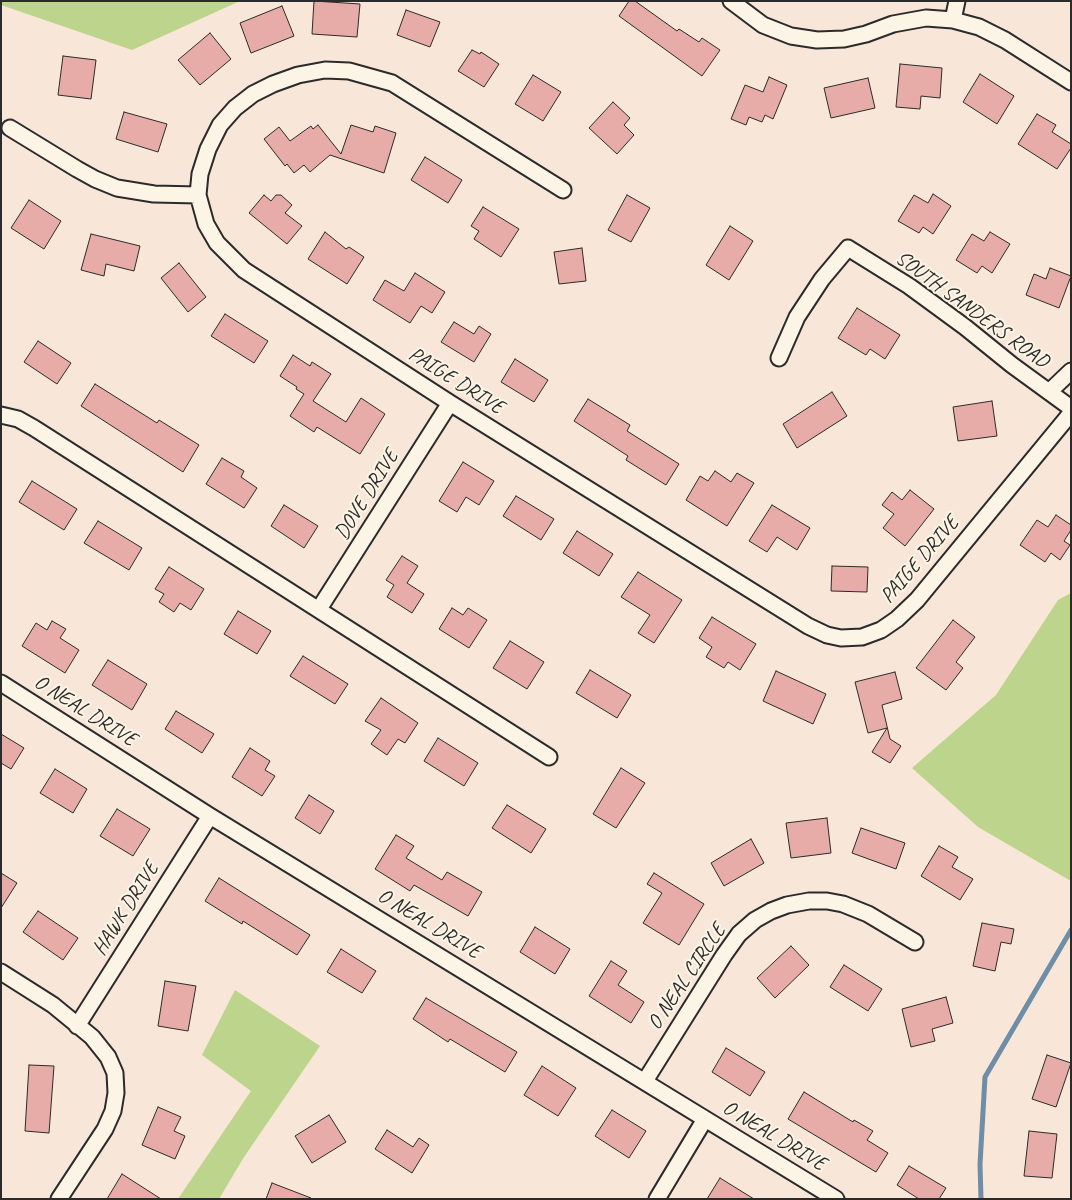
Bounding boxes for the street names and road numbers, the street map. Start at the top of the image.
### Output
street label: SOUTH SANDERS ROAD [890,246,1054,374]
street label: PAIGE DRIVE [404,342,508,420]
street label: DOVE DRIVE [330,446,404,544]
street label: PAIGE DRIVE [875,511,965,609]
street label: O NEAL DRIVE [29,670,141,752]
street label: HAWK DRIVE [87,858,165,960]
street label: O NEAL DRIVE [373,883,485,965]
street label: O NEAL CIRCLE [642,919,732,1035]
street label: O NEAL DRIVE [718,1095,830,1177]

